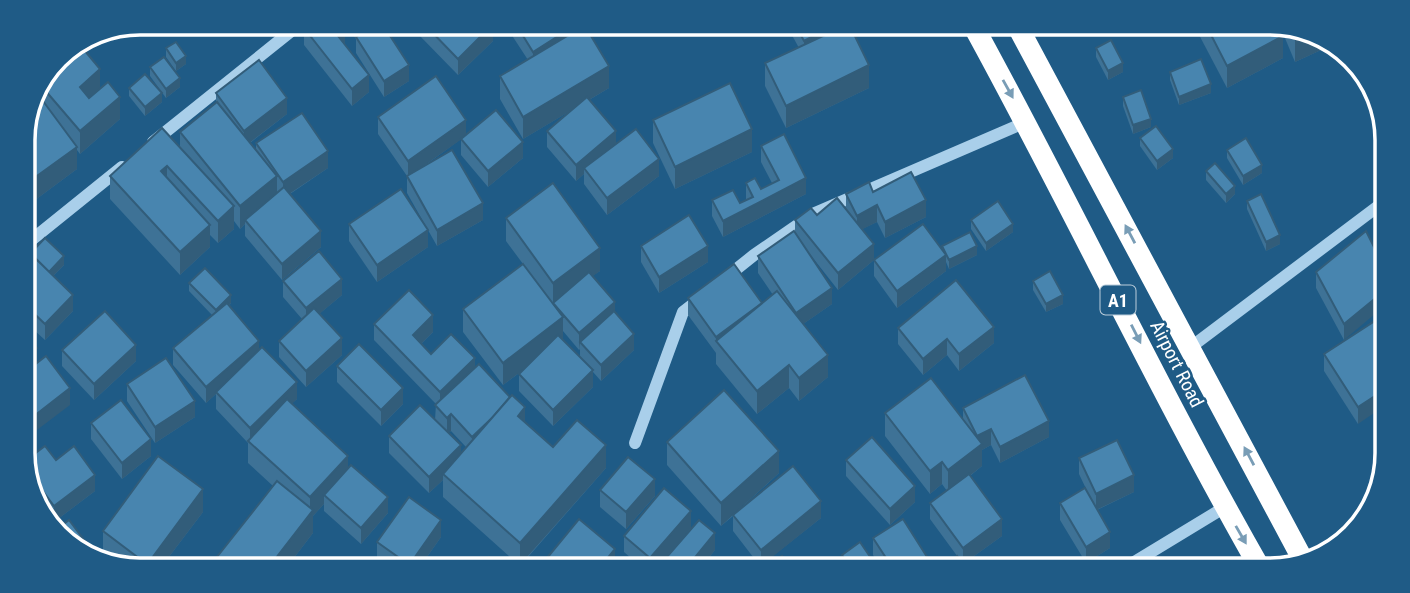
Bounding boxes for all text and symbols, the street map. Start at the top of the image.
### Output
one-way arrow [1002,79,1014,99]
one-way arrow [1124,225,1136,244]
road number: A1 [1100,286,1136,314]
street label: Airport Road [1145,317,1209,411]
one-way arrow [1130,324,1141,344]
one-way arrow [1243,447,1255,466]
one-way arrow [1235,526,1247,545]

